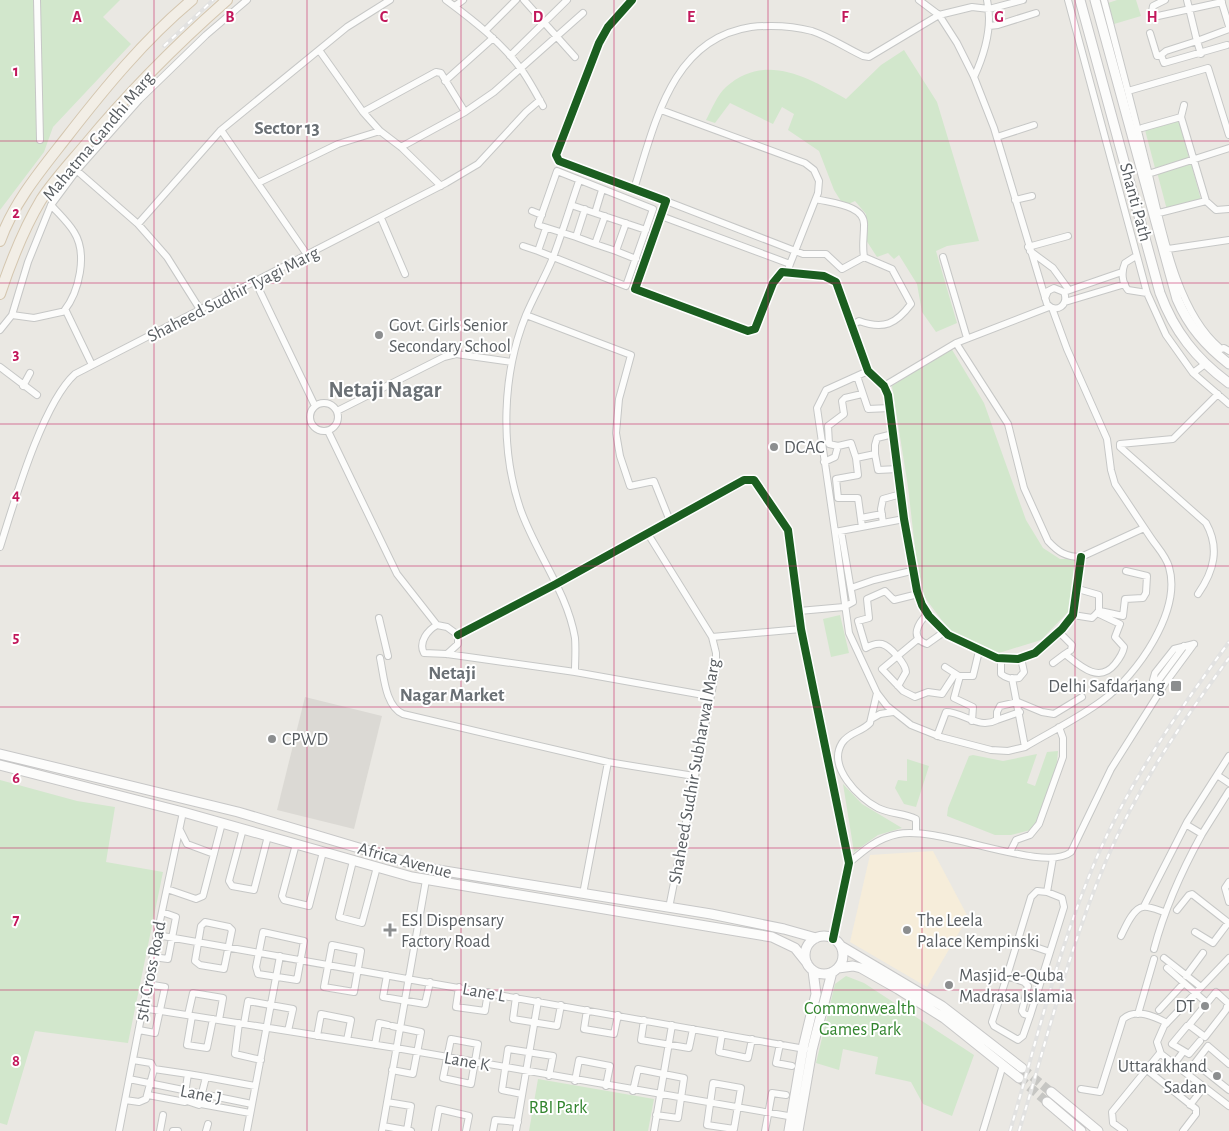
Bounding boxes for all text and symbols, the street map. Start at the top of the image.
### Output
text: A [72,9,82,25]
text: B [225,9,235,25]
text: C [380,9,389,25]
text: D [533,9,544,25]
text: E [687,9,695,25]
text: F [841,9,849,25]
text: G [994,9,1004,25]
text: H [1146,9,1158,25]
text: 1 [13,63,19,79]
street label: Mahatma Gandhi Marg [40,69,158,205]
district label: Sector 13 [254,119,320,138]
street label: Shanti Path [1116,161,1154,243]
text: 2 [12,205,20,221]
street label: Shaheed Sudhir Tyagi Marg [145,244,322,346]
place label: Govt. Girls Senior Secondary School [389,317,511,356]
marker: Govt. Girls Senior Secondary School [373,329,385,341]
text: 3 [13,346,20,362]
district label: Netaji Nagar [329,379,442,402]
place label: DCAC [784,439,825,457]
marker: DCAC [768,441,780,453]
text: 4 [12,487,20,503]
text: 5 [13,629,20,645]
street label: Shaheed Sudhir Subharwal Marg [666,657,724,885]
district label: Netaji Nagar Market [400,664,505,705]
place label: Delhi Safdarjang [1048,678,1165,696]
marker: Delhi Safdarjang [1169,679,1183,693]
place label: CPWD [282,731,328,749]
marker: CPWD [266,733,278,745]
text: 6 [12,770,20,786]
street label: Africa Avenue [356,840,454,882]
text: 7 [13,912,20,928]
place label: ESI Dispensary Factory Road [401,912,504,951]
place label: The Leela Palace Kempinski [917,912,1039,951]
street label: 5th Cross Road [132,920,169,1023]
marker: ESI Dispensary Factory Road [383,923,397,937]
marker: The Leela Palace Kempinski [901,924,913,936]
place label: Masjid-e-Quba Madrasa Islamia [959,967,1073,1006]
marker: Masjid-e-Quba Madrasa Islamia [943,979,955,991]
street label: Lane L [461,980,507,1006]
place label: DT [1175,998,1195,1016]
park label: Commonwealth Games Park [804,1000,916,1039]
marker: DT [1199,1000,1211,1012]
street label: Lane K [443,1049,491,1075]
text: 8 [12,1053,20,1069]
place label: Uttarakhand Sadan [1118,1058,1207,1097]
marker: Uttarakhand Sadan [1211,1070,1223,1082]
street label: Lane J [179,1082,223,1108]
park label: RBI Park [529,1099,588,1117]

